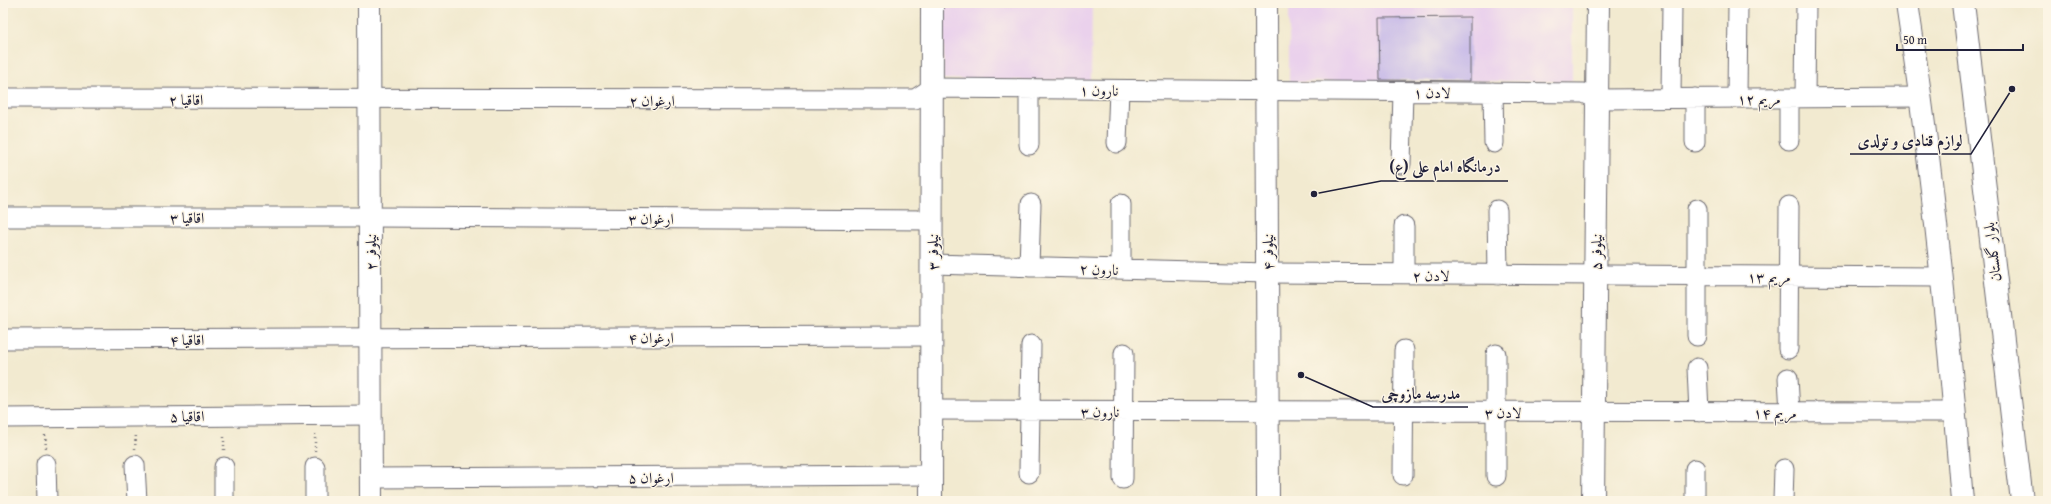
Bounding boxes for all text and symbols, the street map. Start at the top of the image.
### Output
scale bar [1897,26,2023,52]
text: 50 m [1903,31,1927,48]
street label: نارون ۱ [1079,79,1119,101]
street label: لادن ۱ [1413,82,1451,103]
street label: مریم ۱۲ [1737,88,1781,112]
street label: اقاقیا ۲ [169,89,203,110]
street label: ارغوان ۲ [629,90,675,111]
callout: لوازم قنادی و تولدی [1850,126,1971,154]
text: لوازم قنادی و تولدی [1858,128,1963,155]
callout: درمانگاه امام علی (ع) [1381,153,1508,181]
text: درمانگاه امام علی (ع) [1389,154,1501,181]
street label: اقاقیا ۳ [170,207,204,228]
street label: ارغوان ۳ [628,208,674,229]
street label: بلوار گلستان [1978,221,2006,283]
street label: نیلوفر ۵ [1585,233,1607,271]
street label: نیلوفر ۲ [360,234,381,270]
street label: نیلوفر ۳ [922,234,943,270]
street label: نیلوفر ۴ [1257,234,1278,270]
street label: نارون ۲ [1079,258,1119,280]
street label: لادن ۲ [1412,265,1450,286]
street label: مریم ۱۳ [1747,266,1791,290]
street label: ارغوان ۴ [628,327,674,348]
street label: اقاقیا ۴ [170,329,204,350]
callout: مدرسه مازوچی [1373,379,1468,407]
text: مدرسه مازوچی [1381,381,1460,405]
street label: نارون ۳ [1081,401,1120,422]
street label: لادن ۳ [1484,402,1522,423]
street label: مریم ۱۴ [1753,402,1797,426]
street label: اقاقیا ۵ [169,405,205,427]
street label: ارغوان ۵ [628,467,674,488]

